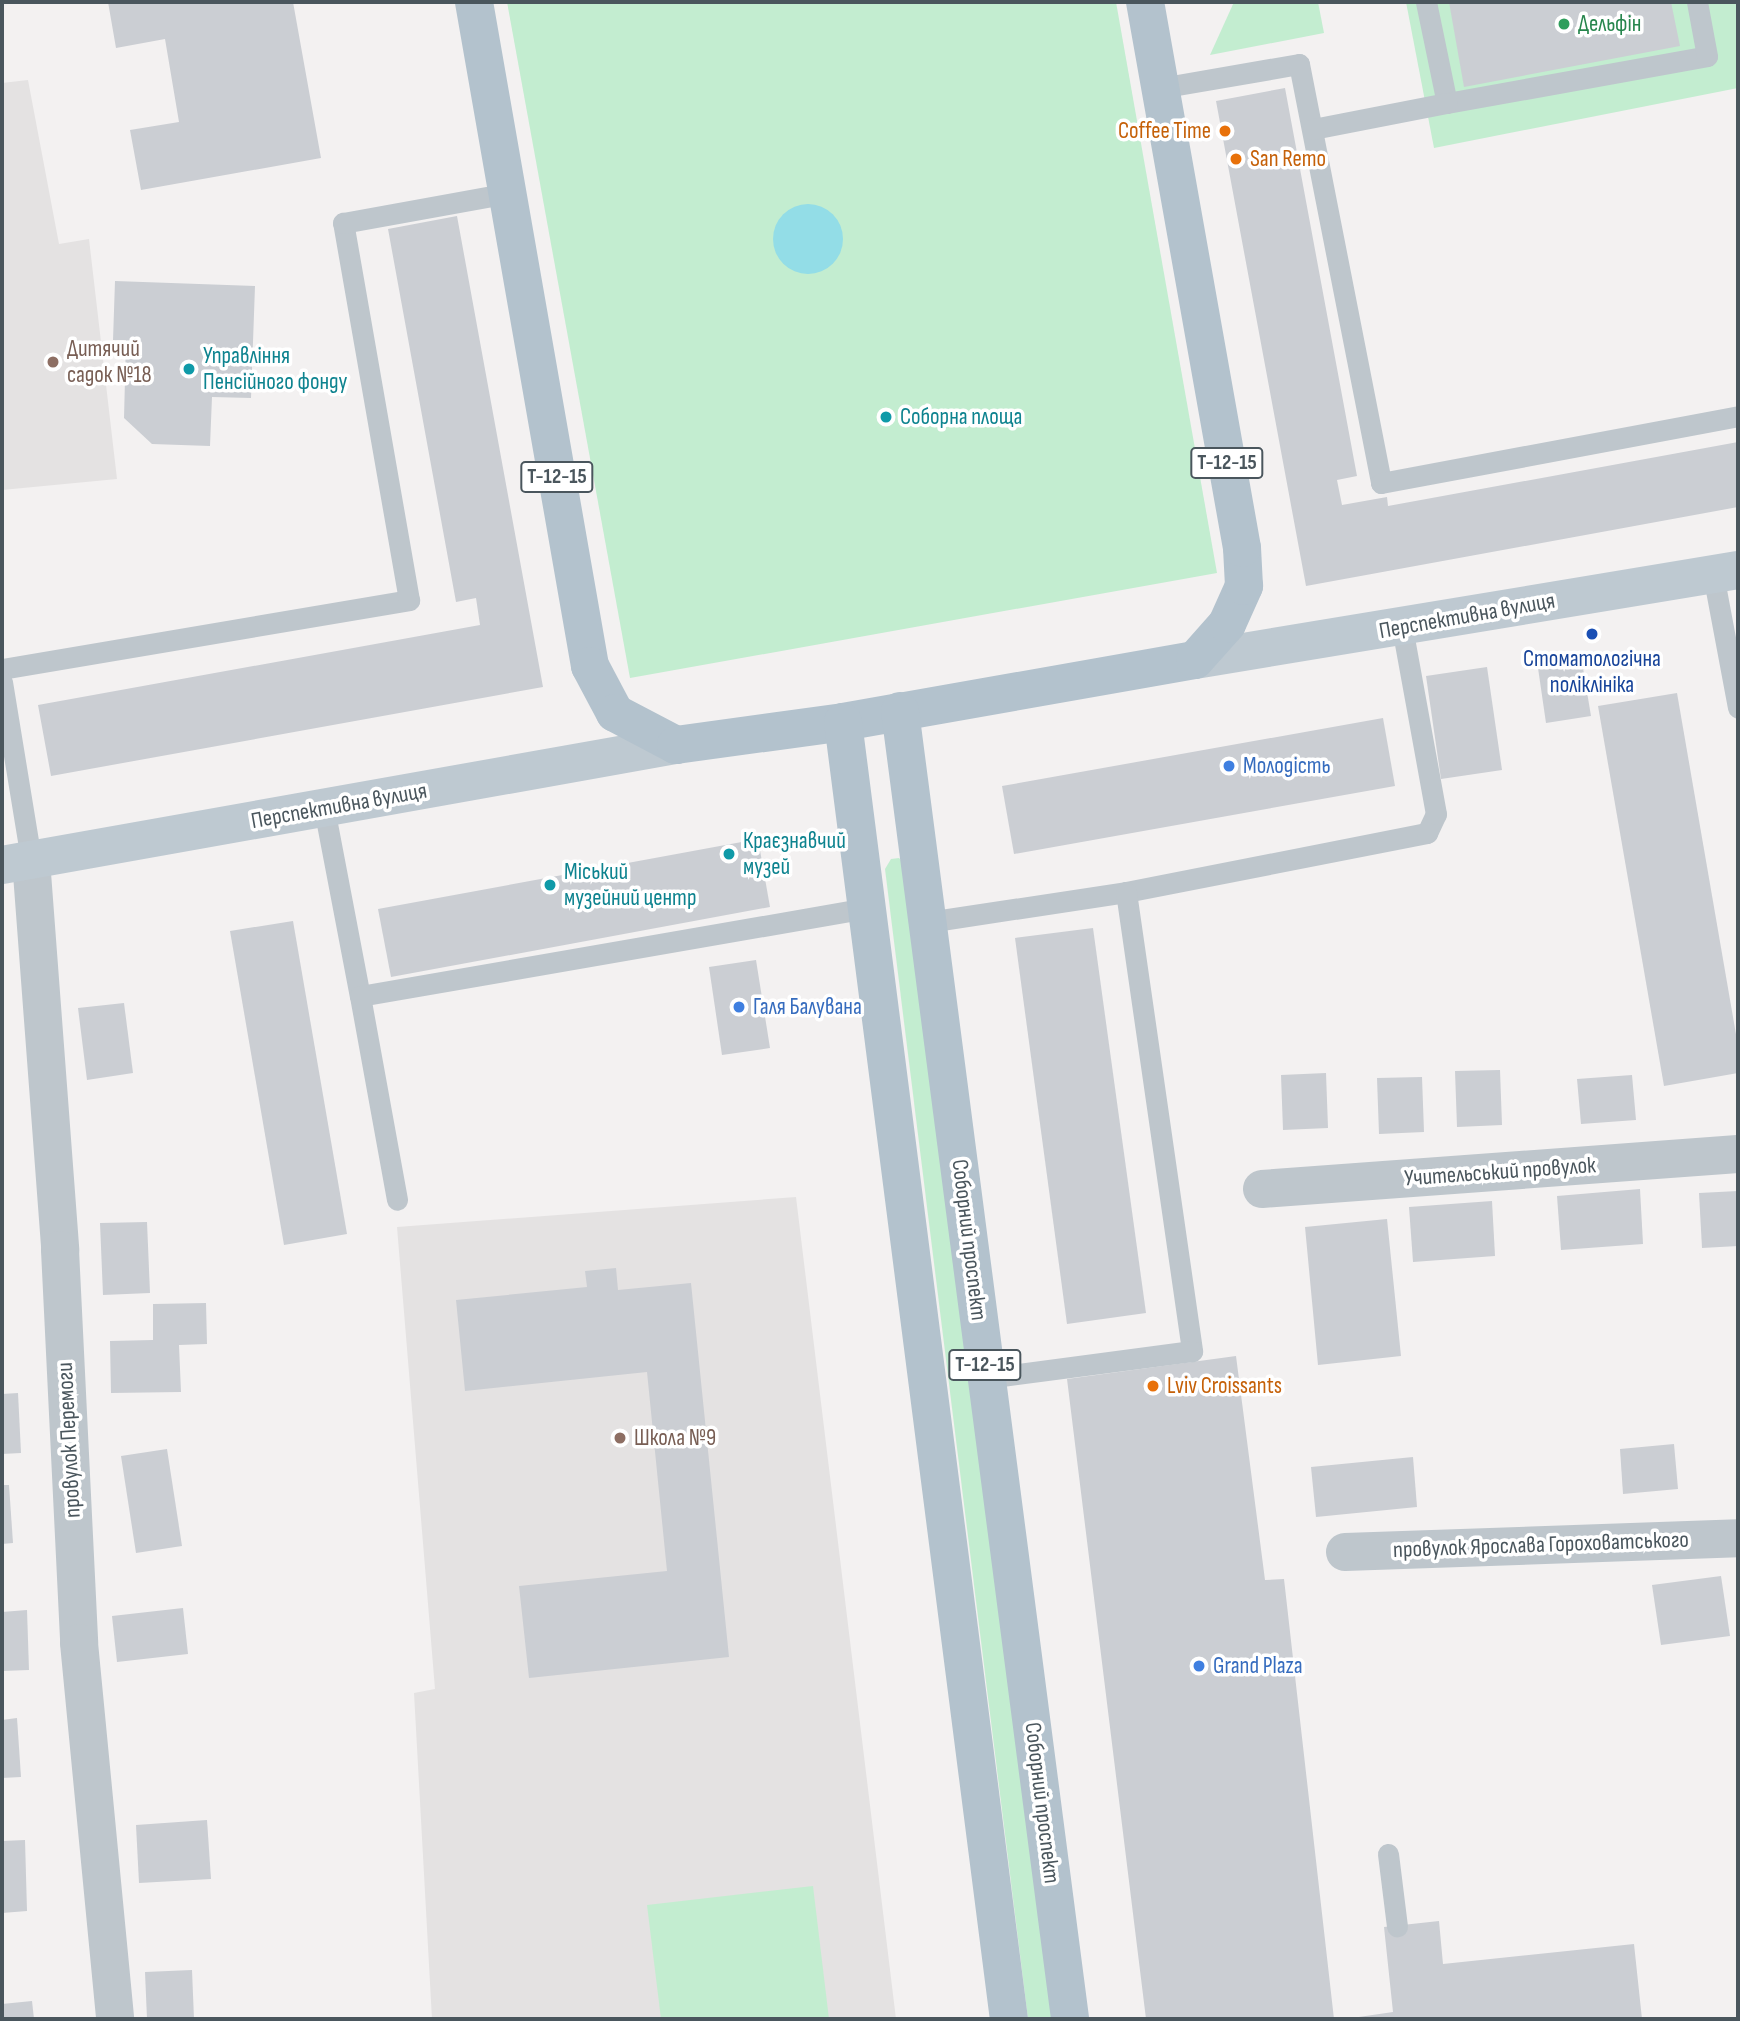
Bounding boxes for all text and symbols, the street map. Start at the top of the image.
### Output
place label: Дельфін [1578,10,1641,38]
marker: Дельфін [1556,16,1572,32]
place label: Coffee Time [1118,117,1211,145]
marker: Coffee Time [1217,123,1233,139]
place label: San Remo [1250,145,1326,173]
marker: San Remo [1228,151,1244,167]
place label: Дитячий садок №18 [67,335,152,389]
place label: Управління Пенсійного фонду [203,342,347,396]
marker: Дитячий садок №18 [45,354,61,370]
marker: Управління Пенсійного фонду [181,361,197,377]
place label: Соборна площа [900,403,1022,431]
marker: Соборна площа [878,409,894,425]
road number: Т-12-15 [1190,446,1264,480]
road number: Т-12-15 [520,460,594,494]
street label: Перспективна вулиця [1377,587,1557,645]
marker: Стоматологічна поліклініка [1584,626,1600,642]
place label: Стоматологічна поліклініка [1523,645,1661,699]
place label: Молодість [1243,752,1331,780]
marker: Молодість [1221,758,1237,774]
street label: Перспективна вулиця [249,777,429,835]
place label: Краєзнавчий музей [743,827,846,881]
marker: Краєзнавчий музей [721,846,737,862]
place label: Міський музейний центр [564,858,696,912]
marker: Міський музейний центр [542,877,558,893]
place label: Галя Балувана [753,993,862,1021]
marker: Галя Балувана [731,999,747,1015]
street label: Учительський провулок [1403,1152,1597,1192]
street label: Соборний проспект [945,1158,993,1322]
road number: Т-12-15 [948,1348,1022,1382]
street label: провулок Перемоги [51,1362,87,1518]
place label: Lviv Croissants [1167,1372,1282,1400]
marker: Lviv Croissants [1145,1378,1161,1394]
place label: Школа №9 [634,1424,716,1452]
marker: Школа №9 [612,1430,628,1446]
street label: провулок Ярослава Гороховатського [1393,1526,1689,1564]
place label: Grand Plaza [1213,1652,1303,1680]
marker: Grand Plaza [1191,1658,1207,1674]
street label: Соборний проспект [1018,1721,1066,1885]

